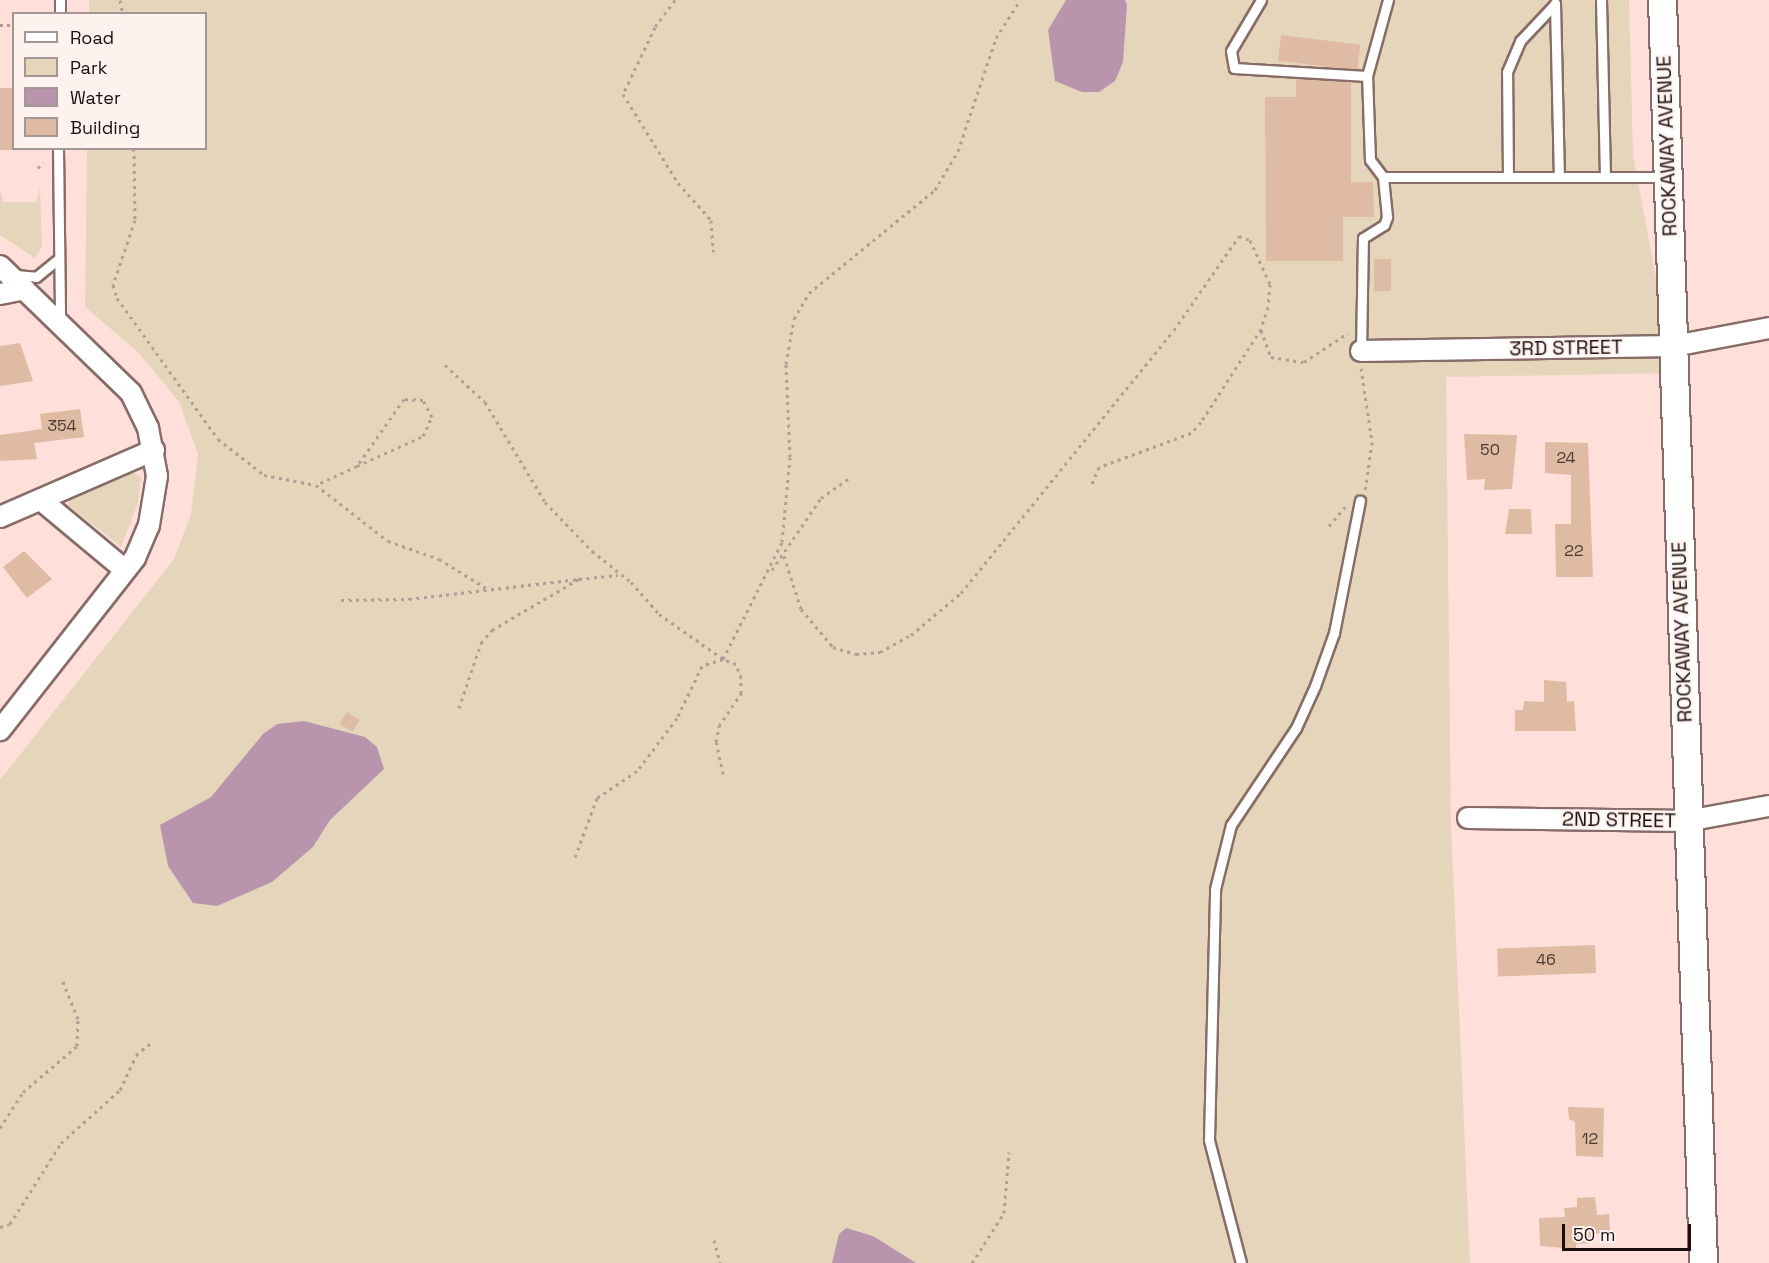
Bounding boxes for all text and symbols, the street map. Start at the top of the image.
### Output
legend [12,12,207,150]
text: Road [70,26,114,49]
street label: ROCKAWAY AVENUE [1652,55,1682,237]
text: Park [70,56,107,79]
text: Water [70,86,121,109]
text: Building [70,116,140,139]
street label: 3RD STREET [1509,335,1623,361]
house number: 354 [47,416,77,436]
house number: 50 [1480,440,1500,460]
house number: 24 [1556,448,1576,468]
house number: 22 [1564,541,1584,561]
street label: ROCKAWAY AVENUE [1667,541,1697,723]
street label: 2ND STREET [1562,807,1676,833]
house number: 46 [1536,950,1556,970]
house number: 12 [1582,1129,1598,1149]
scale bar [1565,1212,1694,1250]
text: 50 m [1573,1223,1615,1246]

